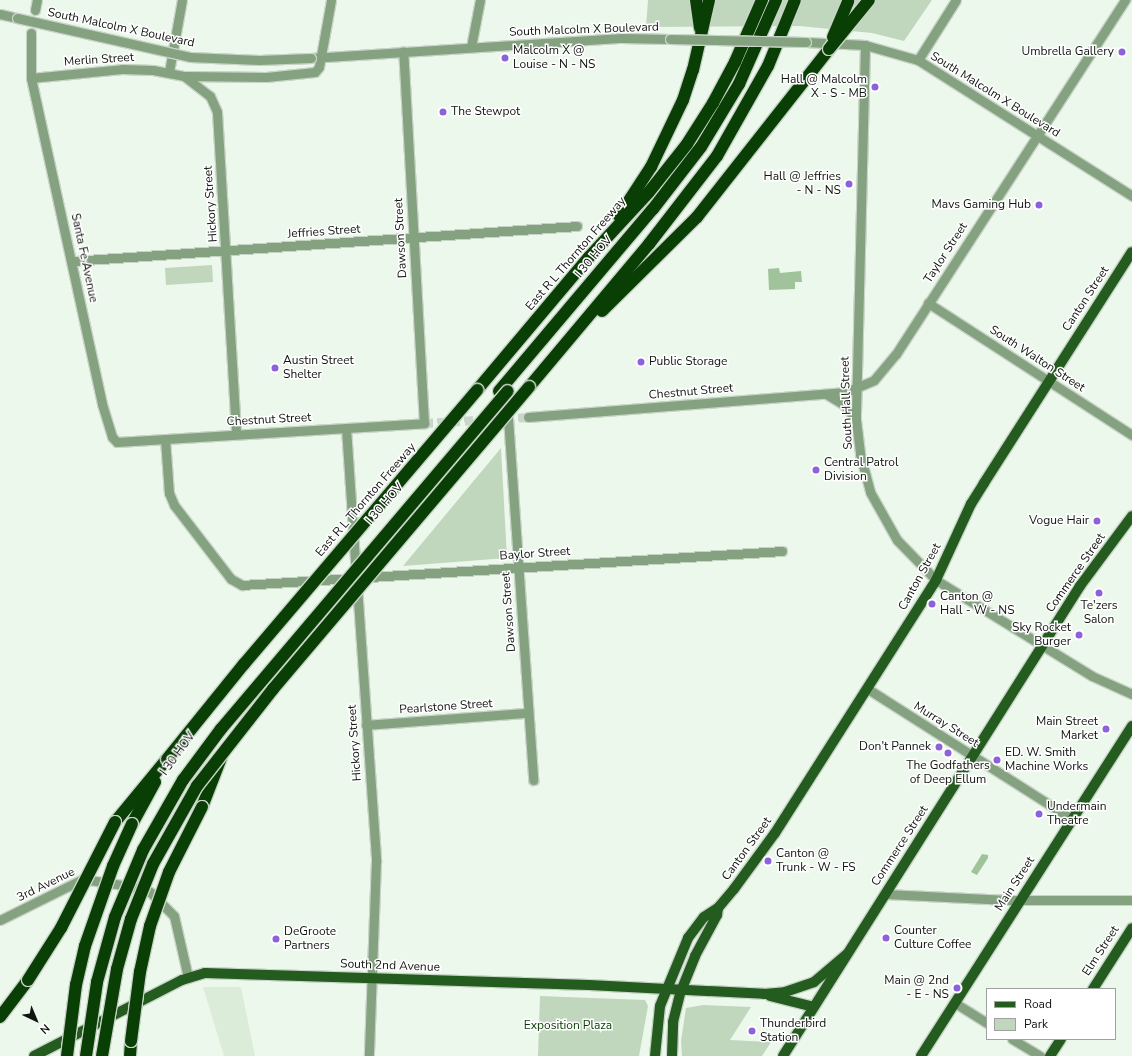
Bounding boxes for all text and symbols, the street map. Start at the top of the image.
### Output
street label: South Malcolm X Boulevard [46,5,196,51]
street label: South Malcolm X Boulevard [509,20,659,40]
place label: Malcolm X @ Louise - N - NS [513,44,595,72]
place label: Umbrella Gallery [1022,45,1114,59]
marker: Umbrella Gallery [1117,47,1127,57]
street label: South Malcolm X Boulevard [928,49,1062,141]
street label: Merlin Street [64,50,134,70]
marker: Malcolm X @ Louise - N - NS [500,53,510,63]
place label: Hall @ Malcolm X - S - MB [781,73,867,101]
marker: Hall @ Malcolm X - S - MB [870,82,880,92]
place label: The Stewpot [451,105,520,119]
marker: The Stewpot [438,107,448,117]
street label: Hickory Street [201,165,221,243]
place label: Hall @ Jeffries - N - NS [764,170,841,198]
marker: Hall @ Jeffries - N - NS [844,179,854,189]
street label: East R L Thornton Freeway [523,194,629,314]
street label: Dawson Street [392,198,410,278]
place label: Mavs Gaming Hub [932,198,1031,212]
marker: Mavs Gaming Hub [1034,200,1044,210]
street label: Santa Fe Avenue [68,212,100,304]
street label: Taylor Street [921,220,971,286]
street label: Jeffries Street [287,222,361,242]
street label: I 30 HOV [572,233,616,281]
street label: Canton Street [1060,264,1112,334]
street label: South Walton Street [987,323,1087,395]
place label: Austin Street Shelter [283,354,354,382]
place label: Public Storage [649,355,727,369]
street label: South Hall Street [838,356,856,450]
marker: Public Storage [636,357,646,367]
marker: Austin Street Shelter [270,363,280,373]
street label: Chestnut Street [648,381,734,403]
street label: Chestnut Street [226,411,312,429]
street label: East R L Thornton Freeway [313,440,419,560]
place label: Central Patrol Division [824,456,899,484]
marker: Central Patrol Division [811,465,821,475]
street label: I 30 HOV [363,480,407,528]
place label: Vogue Hair [1029,514,1089,528]
marker: Vogue Hair [1092,516,1102,526]
street label: Commerce Street [1043,531,1109,615]
street label: Canton Street [896,541,944,613]
street label: Baylor Street [499,544,571,564]
street label: Dawson Street [499,571,519,653]
marker: Te'zers Salon [1094,588,1104,598]
place label: Canton @ Hall - W - NS [940,590,1015,618]
marker: Canton @ Hall - W - NS [927,599,937,609]
place label: Te'zers Salon [1080,599,1118,627]
place label: Sky Rocket Burger [1012,621,1071,649]
marker: Sky Rocket Burger [1074,630,1084,640]
street label: Pearlstone Street [399,697,493,717]
street label: Murray Street [911,699,981,751]
street label: Hickory Street [345,704,365,782]
place label: Main Street Market [1036,715,1098,743]
marker: Main Street Market [1101,724,1111,734]
street label: I 30 HOV [157,730,199,778]
place label: Don't Pannek [859,740,931,754]
marker: Don't Pannek [934,742,944,752]
place label: ED. W. Smith Machine Works [1005,746,1088,774]
marker: The Godfathers of Deep Ellum [943,748,953,758]
marker: ED. W. Smith Machine Works [992,755,1002,765]
place label: The Godfathers of Deep Ellum [906,759,990,787]
place label: Undermain Theatre [1047,800,1106,828]
street label: Commerce Street [869,803,931,889]
marker: Undermain Theatre [1034,809,1044,819]
street label: Canton Street [719,815,775,883]
place label: Canton @ Trunk - W - FS [776,847,856,875]
street label: Main Street [992,854,1038,914]
marker: Canton @ Trunk - W - FS [763,856,773,866]
street label: 3rd Avenue [15,865,77,905]
street label: Elm Street [1080,923,1122,979]
place label: Counter Culture Coffee [894,924,971,952]
place label: DeGroote Partners [284,925,336,953]
marker: Counter Culture Coffee [881,933,891,943]
marker: DeGroote Partners [271,934,281,944]
street label: South 2nd Avenue [340,957,440,975]
place label: Main @ 2nd - E - NS [884,974,949,1002]
marker: Main @ 2nd - E - NS [952,983,962,993]
legend [986,988,1116,1040]
text: Road [1024,996,1052,1012]
north arrow [16,1000,56,1040]
text: Park [1024,1016,1048,1032]
place label: Thunderbird Station [760,1017,826,1045]
park label: Exposition Plaza [524,1019,612,1033]
text: N [37,1021,53,1037]
marker: Thunderbird Station [747,1026,757,1036]

